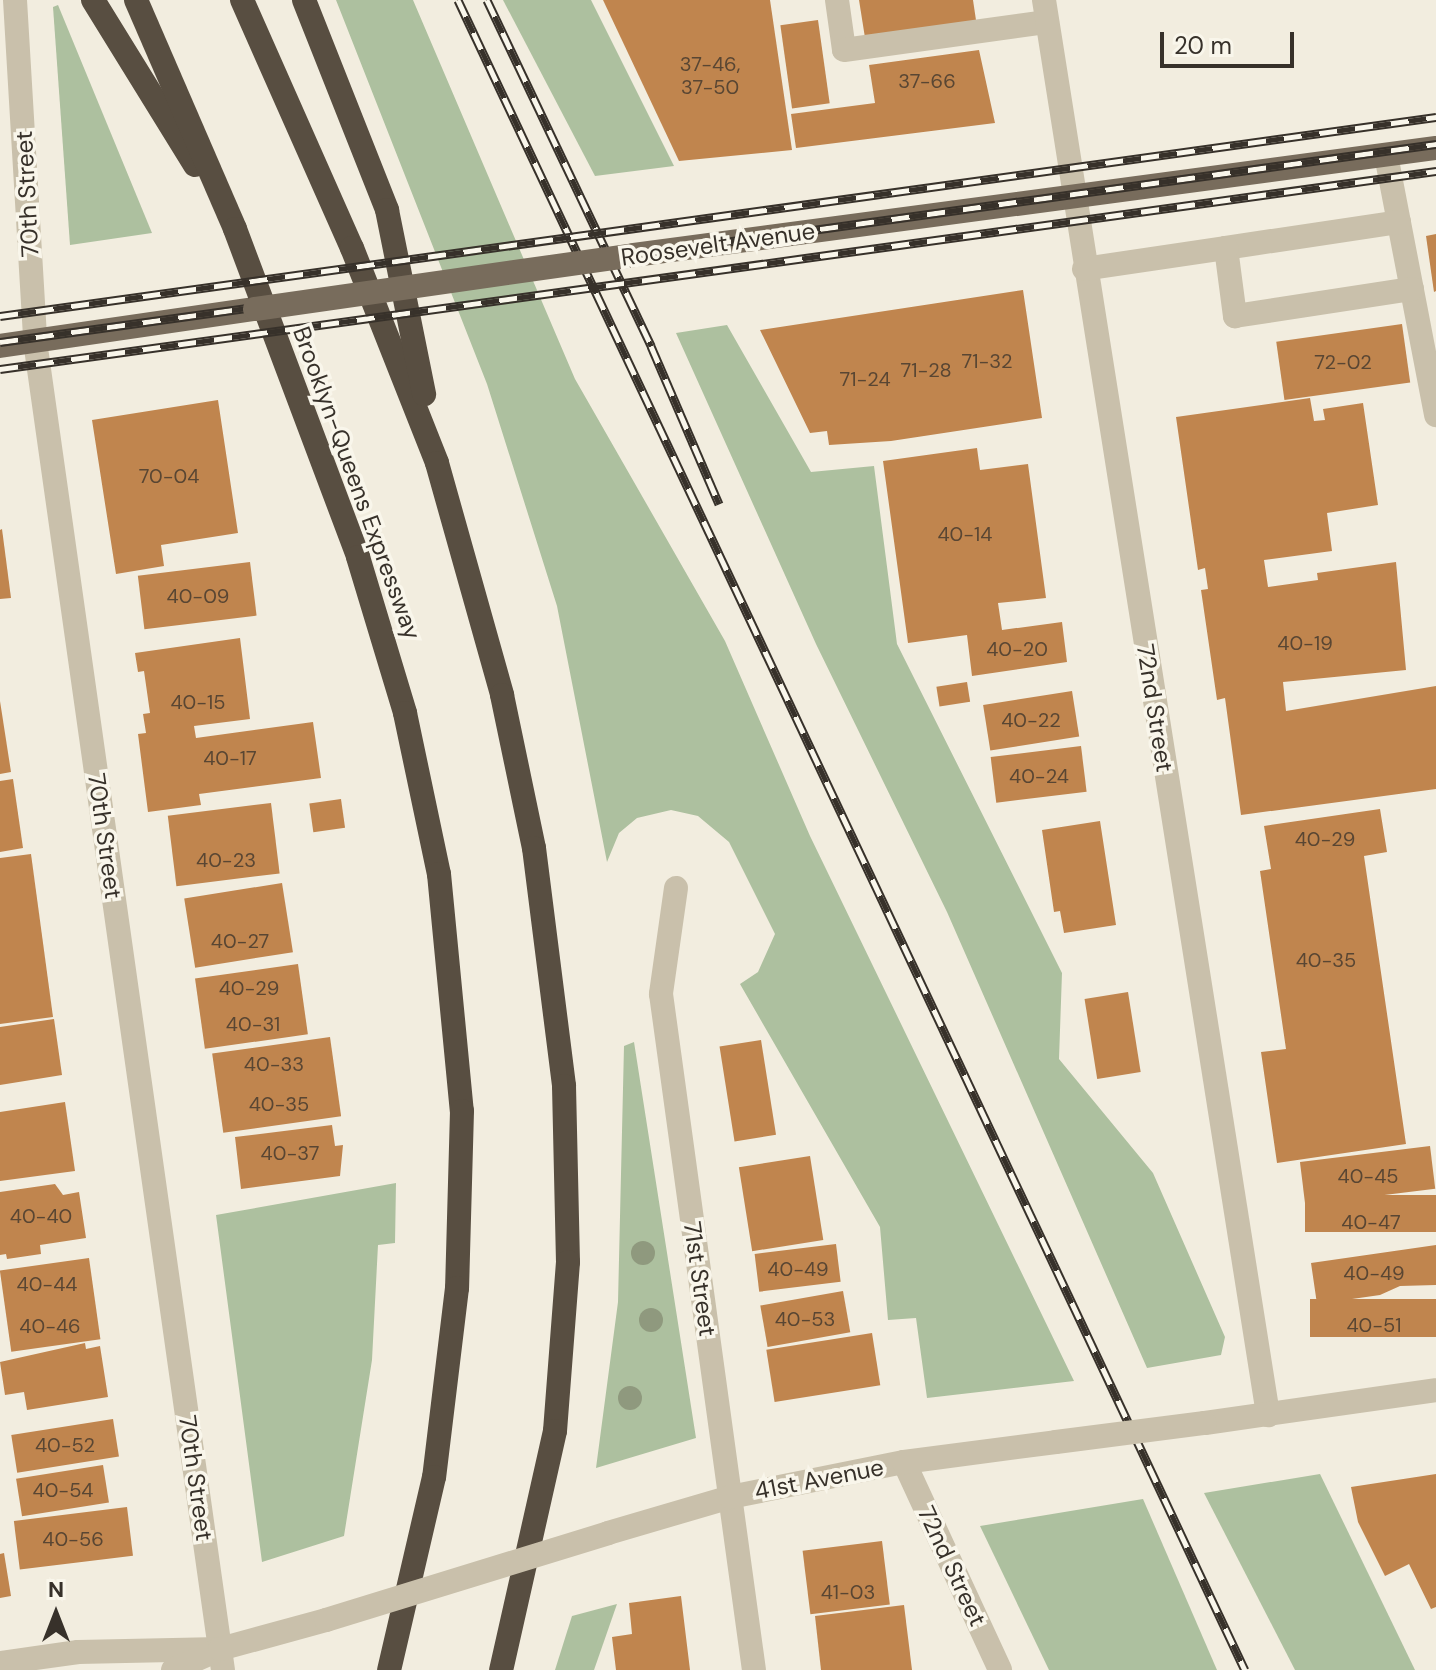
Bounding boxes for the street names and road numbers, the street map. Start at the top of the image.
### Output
street label: 70th Street [9,130,45,258]
street label: Roosevelt Avenue [619,216,817,272]
street label: Brooklyn-Queens Expressway [287,323,427,643]
street label: 72nd Street [1131,642,1179,774]
street label: 70th Street [82,771,128,901]
street label: 71st Street [678,1220,722,1338]
street label: 70th Street [173,1413,219,1543]
street label: 41st Avenue [752,1452,886,1506]
street label: 72nd Street [912,1501,992,1631]

